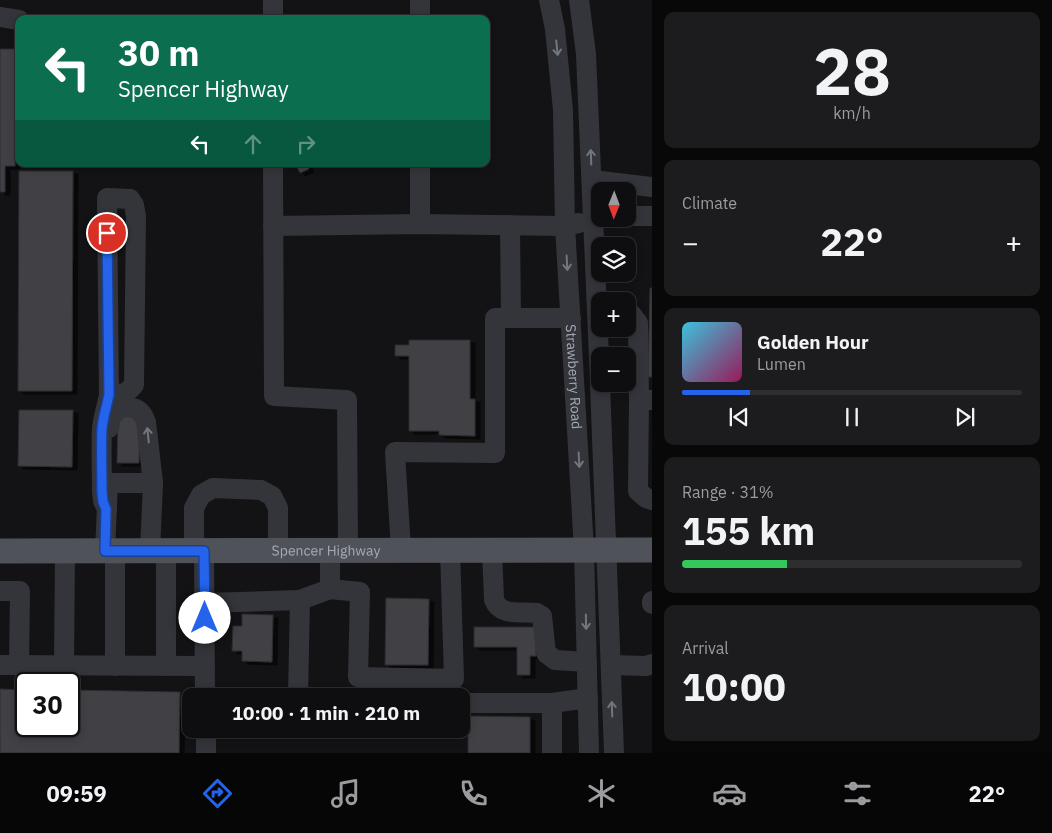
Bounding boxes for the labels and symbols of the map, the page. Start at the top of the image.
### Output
one-way arrow [552,40,562,56]
one-way arrow [586,149,595,165]
north arrow [591,182,636,228]
pin [86,212,128,254]
one-way arrow [563,254,572,270]
street label: Strawberry Road [562,324,586,430]
one-way arrow [143,427,153,443]
one-way arrow [574,451,584,467]
street label: Spencer Highway [272,541,380,560]
position arrow [178,591,230,643]
one-way arrow [581,614,591,630]
speed limit sign: 30 [15,672,80,737]
one-way arrow [608,701,617,717]

